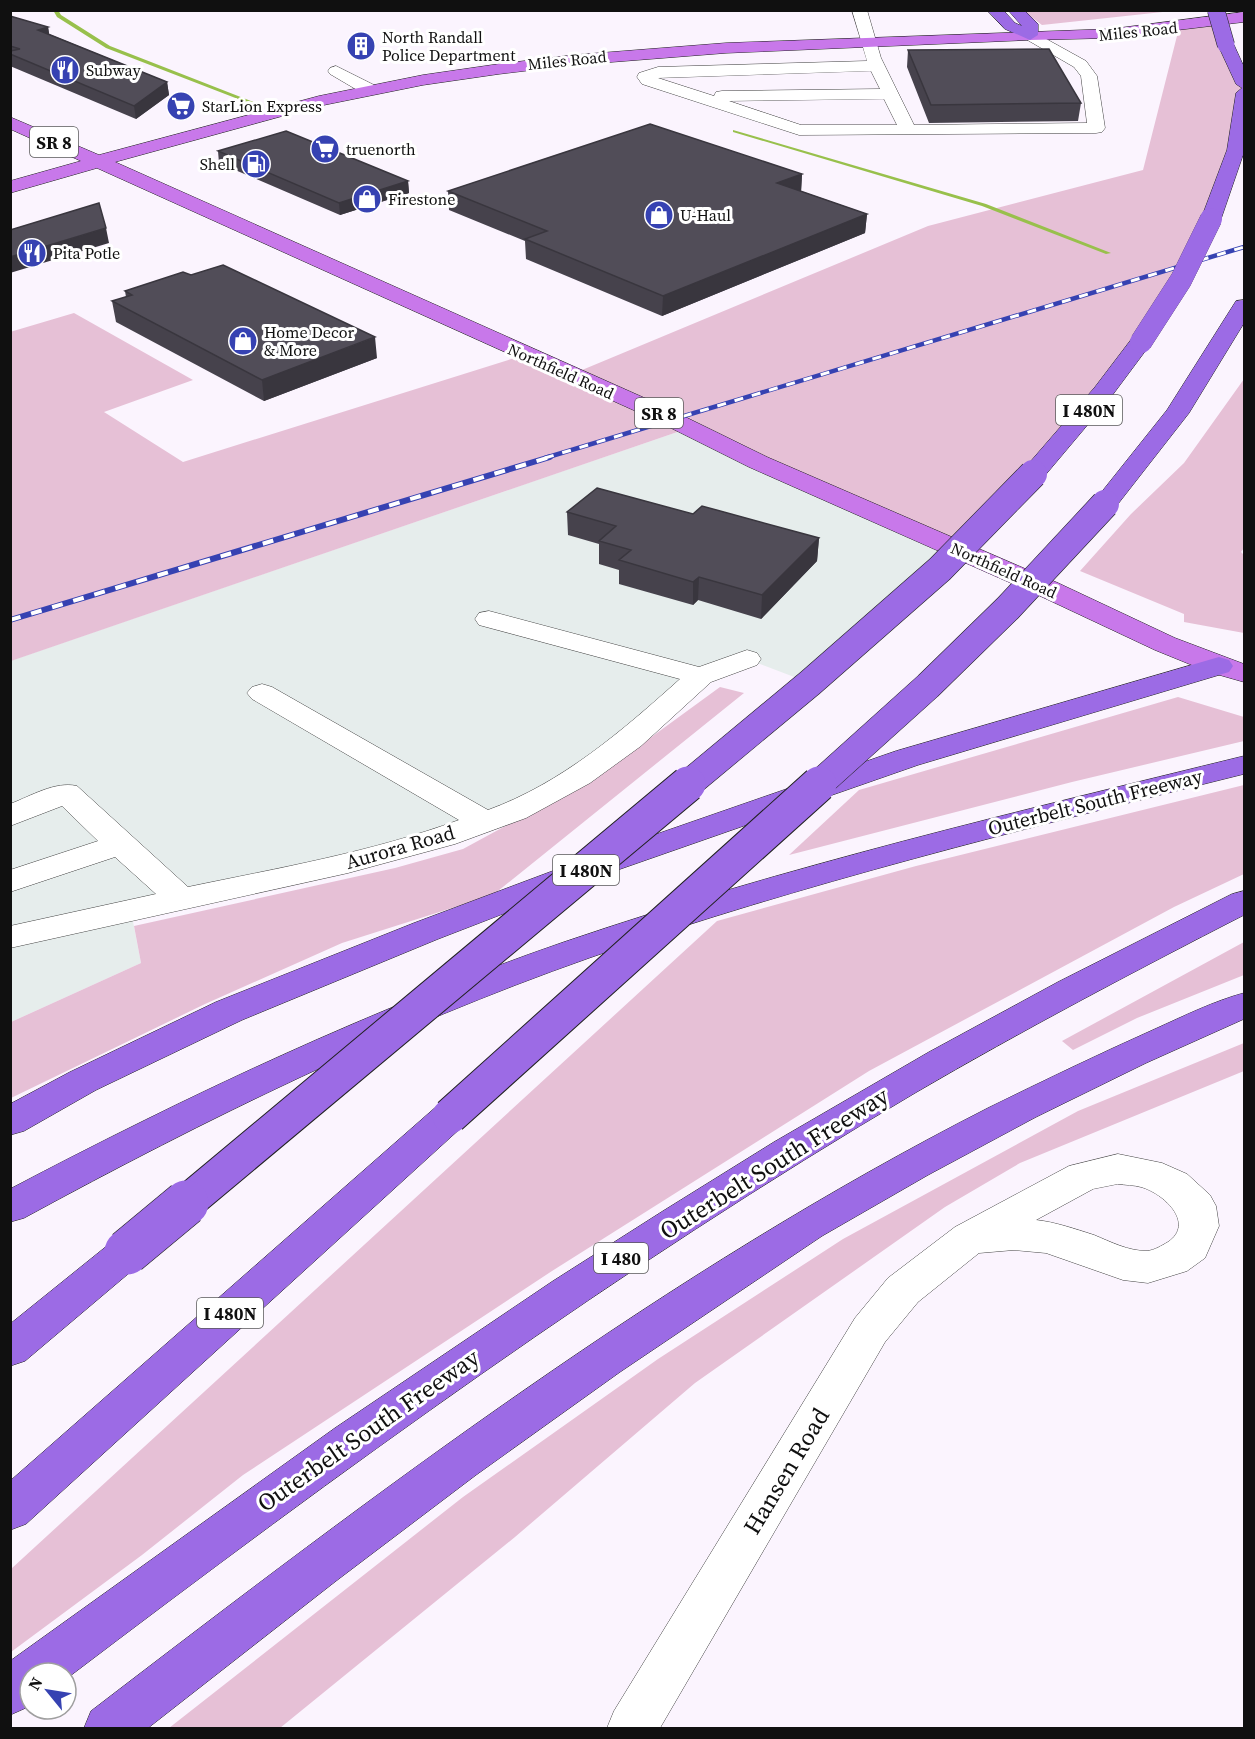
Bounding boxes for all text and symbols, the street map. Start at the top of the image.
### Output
street label: Miles Road [1098,16,1178,46]
place label: North Randall Police Department [382,26,516,66]
building icon: North Randall Police Department [345,30,377,62]
street label: Miles Road [527,45,607,75]
restaurant icon: Subway [49,54,81,86]
place label: Subway [86,59,142,81]
supermarket icon: StarLion Express [165,90,197,122]
place label: StarLion Express [202,95,322,117]
road number: SR 8 [30,127,78,157]
supermarket icon: truenorth [309,133,341,165]
place label: truenorth [346,138,416,160]
fuel station icon: Shell [240,148,272,180]
place label: Shell [200,153,235,175]
shop icon: Firestone [351,183,383,215]
place label: Firestone [388,188,455,210]
shop icon: U-Haul [643,199,675,231]
place label: U-Haul [680,204,731,226]
restaurant icon: Pita Potle [16,237,48,269]
place label: Pita Potle [53,242,120,264]
place label: Home Decor & More [264,321,354,361]
shop icon: Home Decor & More [227,325,259,357]
street label: Northfield Road [505,338,617,404]
road number: I 480N [1056,395,1122,425]
road number: SR 8 [635,398,683,428]
street label: Northfield Road [948,537,1060,603]
street label: Outerbelt South Freeway [985,762,1206,842]
street label: Aurora Road [342,818,458,876]
road number: I 480N [553,855,619,885]
street label: Outerbelt South Freeway [653,1079,895,1247]
road number: I 480 [594,1243,648,1273]
road number: I 480N [197,1298,263,1328]
street label: Outerbelt South Freeway [250,1340,486,1519]
street label: Hansen Road [735,1401,837,1540]
north arrow [18,1661,78,1721]
text: N [23,1673,48,1694]

